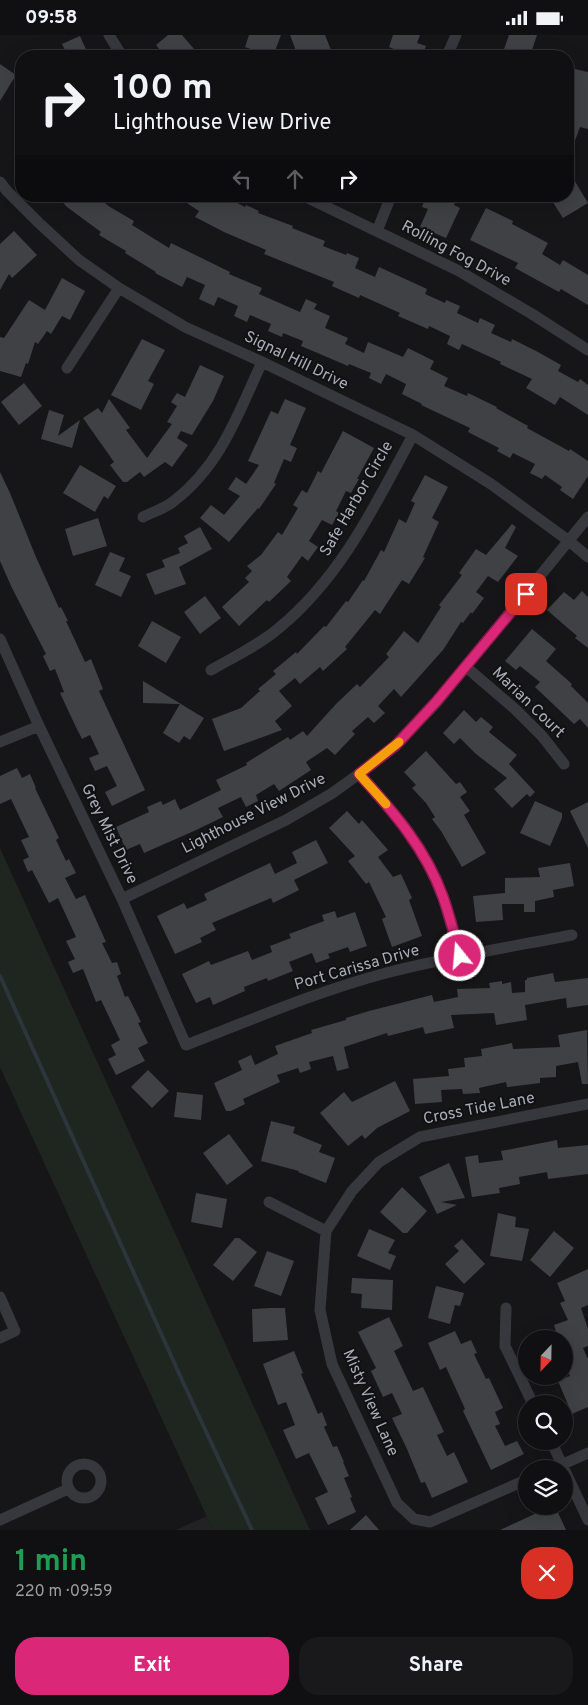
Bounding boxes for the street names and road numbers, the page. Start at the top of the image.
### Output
street label: Rolling Fog Drive [398,217,514,291]
street label: Signal Hill Drive [241,327,351,395]
street label: Safe Harbor Circle [316,438,398,560]
street label: Marian Court [487,663,569,743]
street label: Lighthouse View Drive [179,769,329,859]
street label: Grey Mist Drive [76,780,142,888]
street label: Port Carissa Drive [292,941,422,995]
street label: Cross Tide Lane [422,1088,536,1130]
street label: Misty View Lane [337,1346,403,1460]

